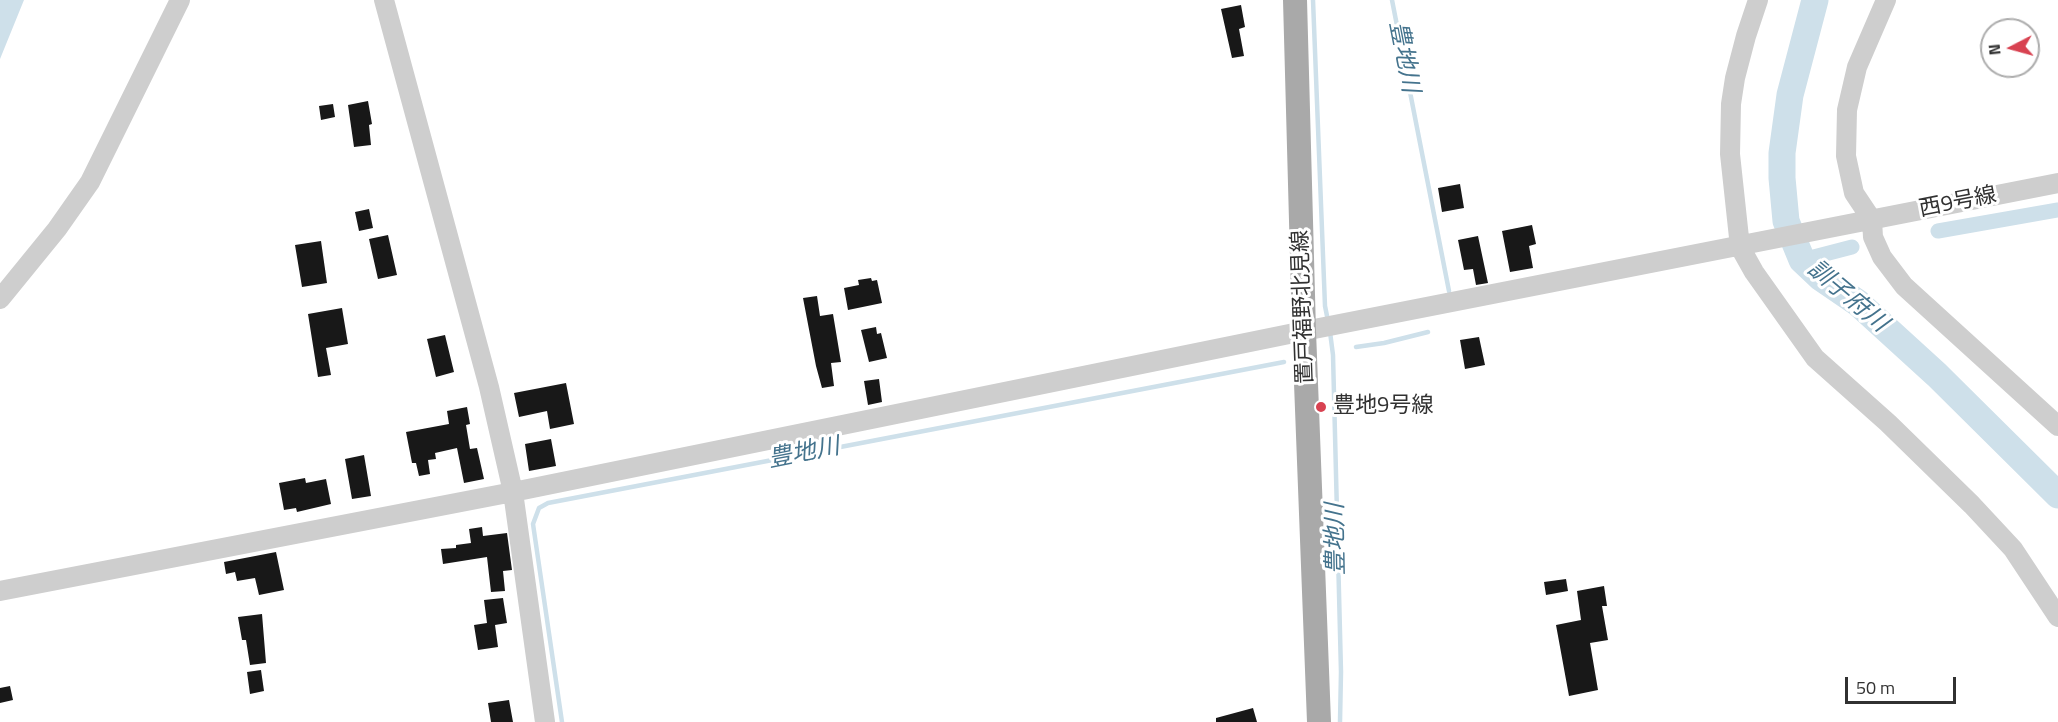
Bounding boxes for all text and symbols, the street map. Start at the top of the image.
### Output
north arrow [1980,18,2040,78]
water label: 豊地川 [1382,19,1424,95]
text: N [1982,43,2007,56]
street label: 西9号線 [1917,183,1999,223]
street label: 置戸福野北見線 [1288,230,1320,384]
water label: 訓子府川 [1801,255,1893,339]
place label: 豊地9号線 [1333,394,1433,420]
marker: 豊地9号線 [1314,400,1328,414]
water label: 豊地川 [766,433,842,475]
water label: 豊地川 [1322,503,1352,575]
scale bar [1848,665,1959,703]
text: 50 m [1856,674,1895,701]

